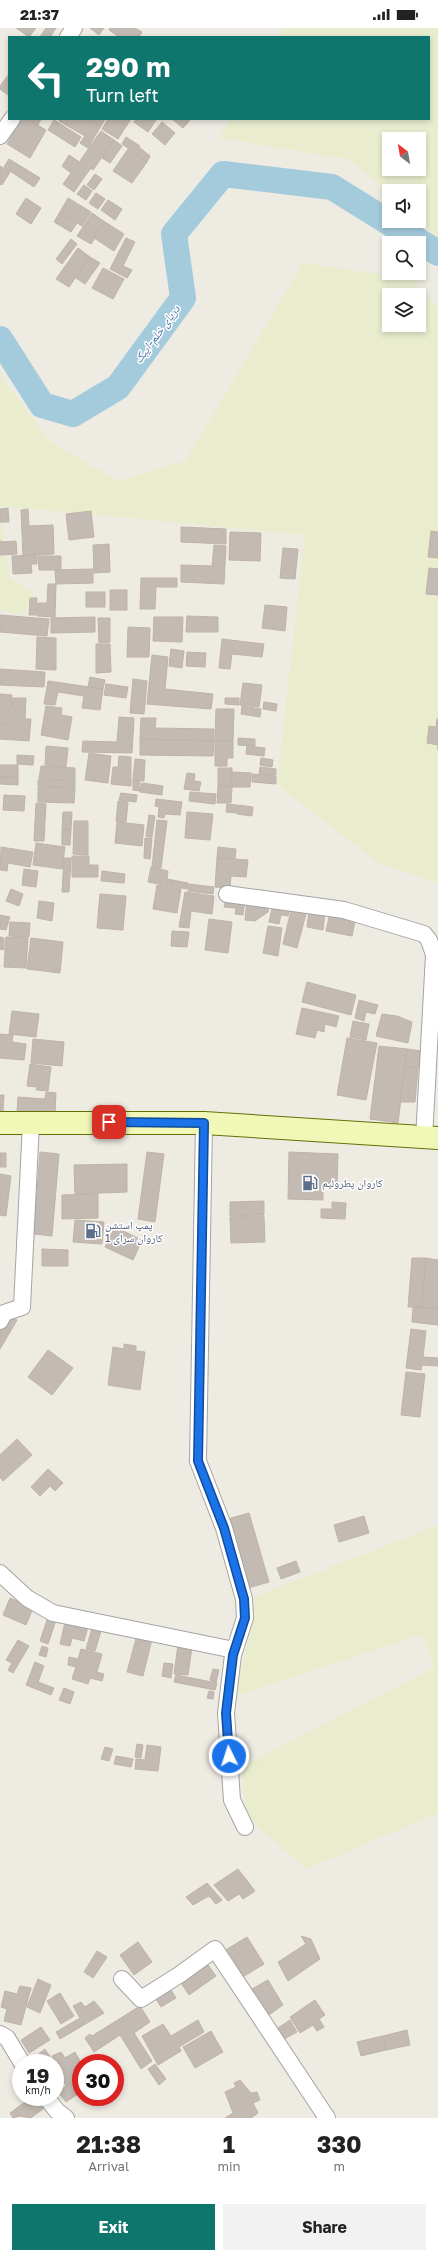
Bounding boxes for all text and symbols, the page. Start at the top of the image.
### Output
text: 21:37 [20,5,59,23]
text: 290 m [86,50,171,83]
icon: left [20,52,72,104]
text: Turn left [86,84,159,106]
north arrow [382,132,426,176]
map controls [382,132,426,332]
button: sound [382,184,426,228]
button: search [382,236,426,280]
button: layers [382,288,426,332]
water label: دریای خلم-ایبک [130,302,184,366]
pin [92,1105,126,1139]
icon: arrive [98,1111,120,1133]
fuel station icon: کاروان پطرولیم [301,1174,319,1192]
place label: کاروان پطرولیم [322,1176,383,1191]
place label: پمپ استشن کاروان سرای 1 [105,1218,163,1245]
fuel station icon: پمپ استشن کاروان سرای 1 [84,1222,102,1240]
position arrow [208,1735,250,1777]
speed limit sign: 30 [72,2054,124,2106]
text: 19 [26,2063,49,2087]
text: km/h [25,2084,51,2096]
text: 21:38 [76,2129,141,2158]
text: 1 [223,2129,235,2158]
text: 330 [317,2129,362,2158]
text: Arrival [88,2158,129,2174]
text: min [217,2158,240,2174]
text: m [333,2158,345,2174]
button: Exit [12,2204,215,2250]
button: Share [223,2204,426,2250]

